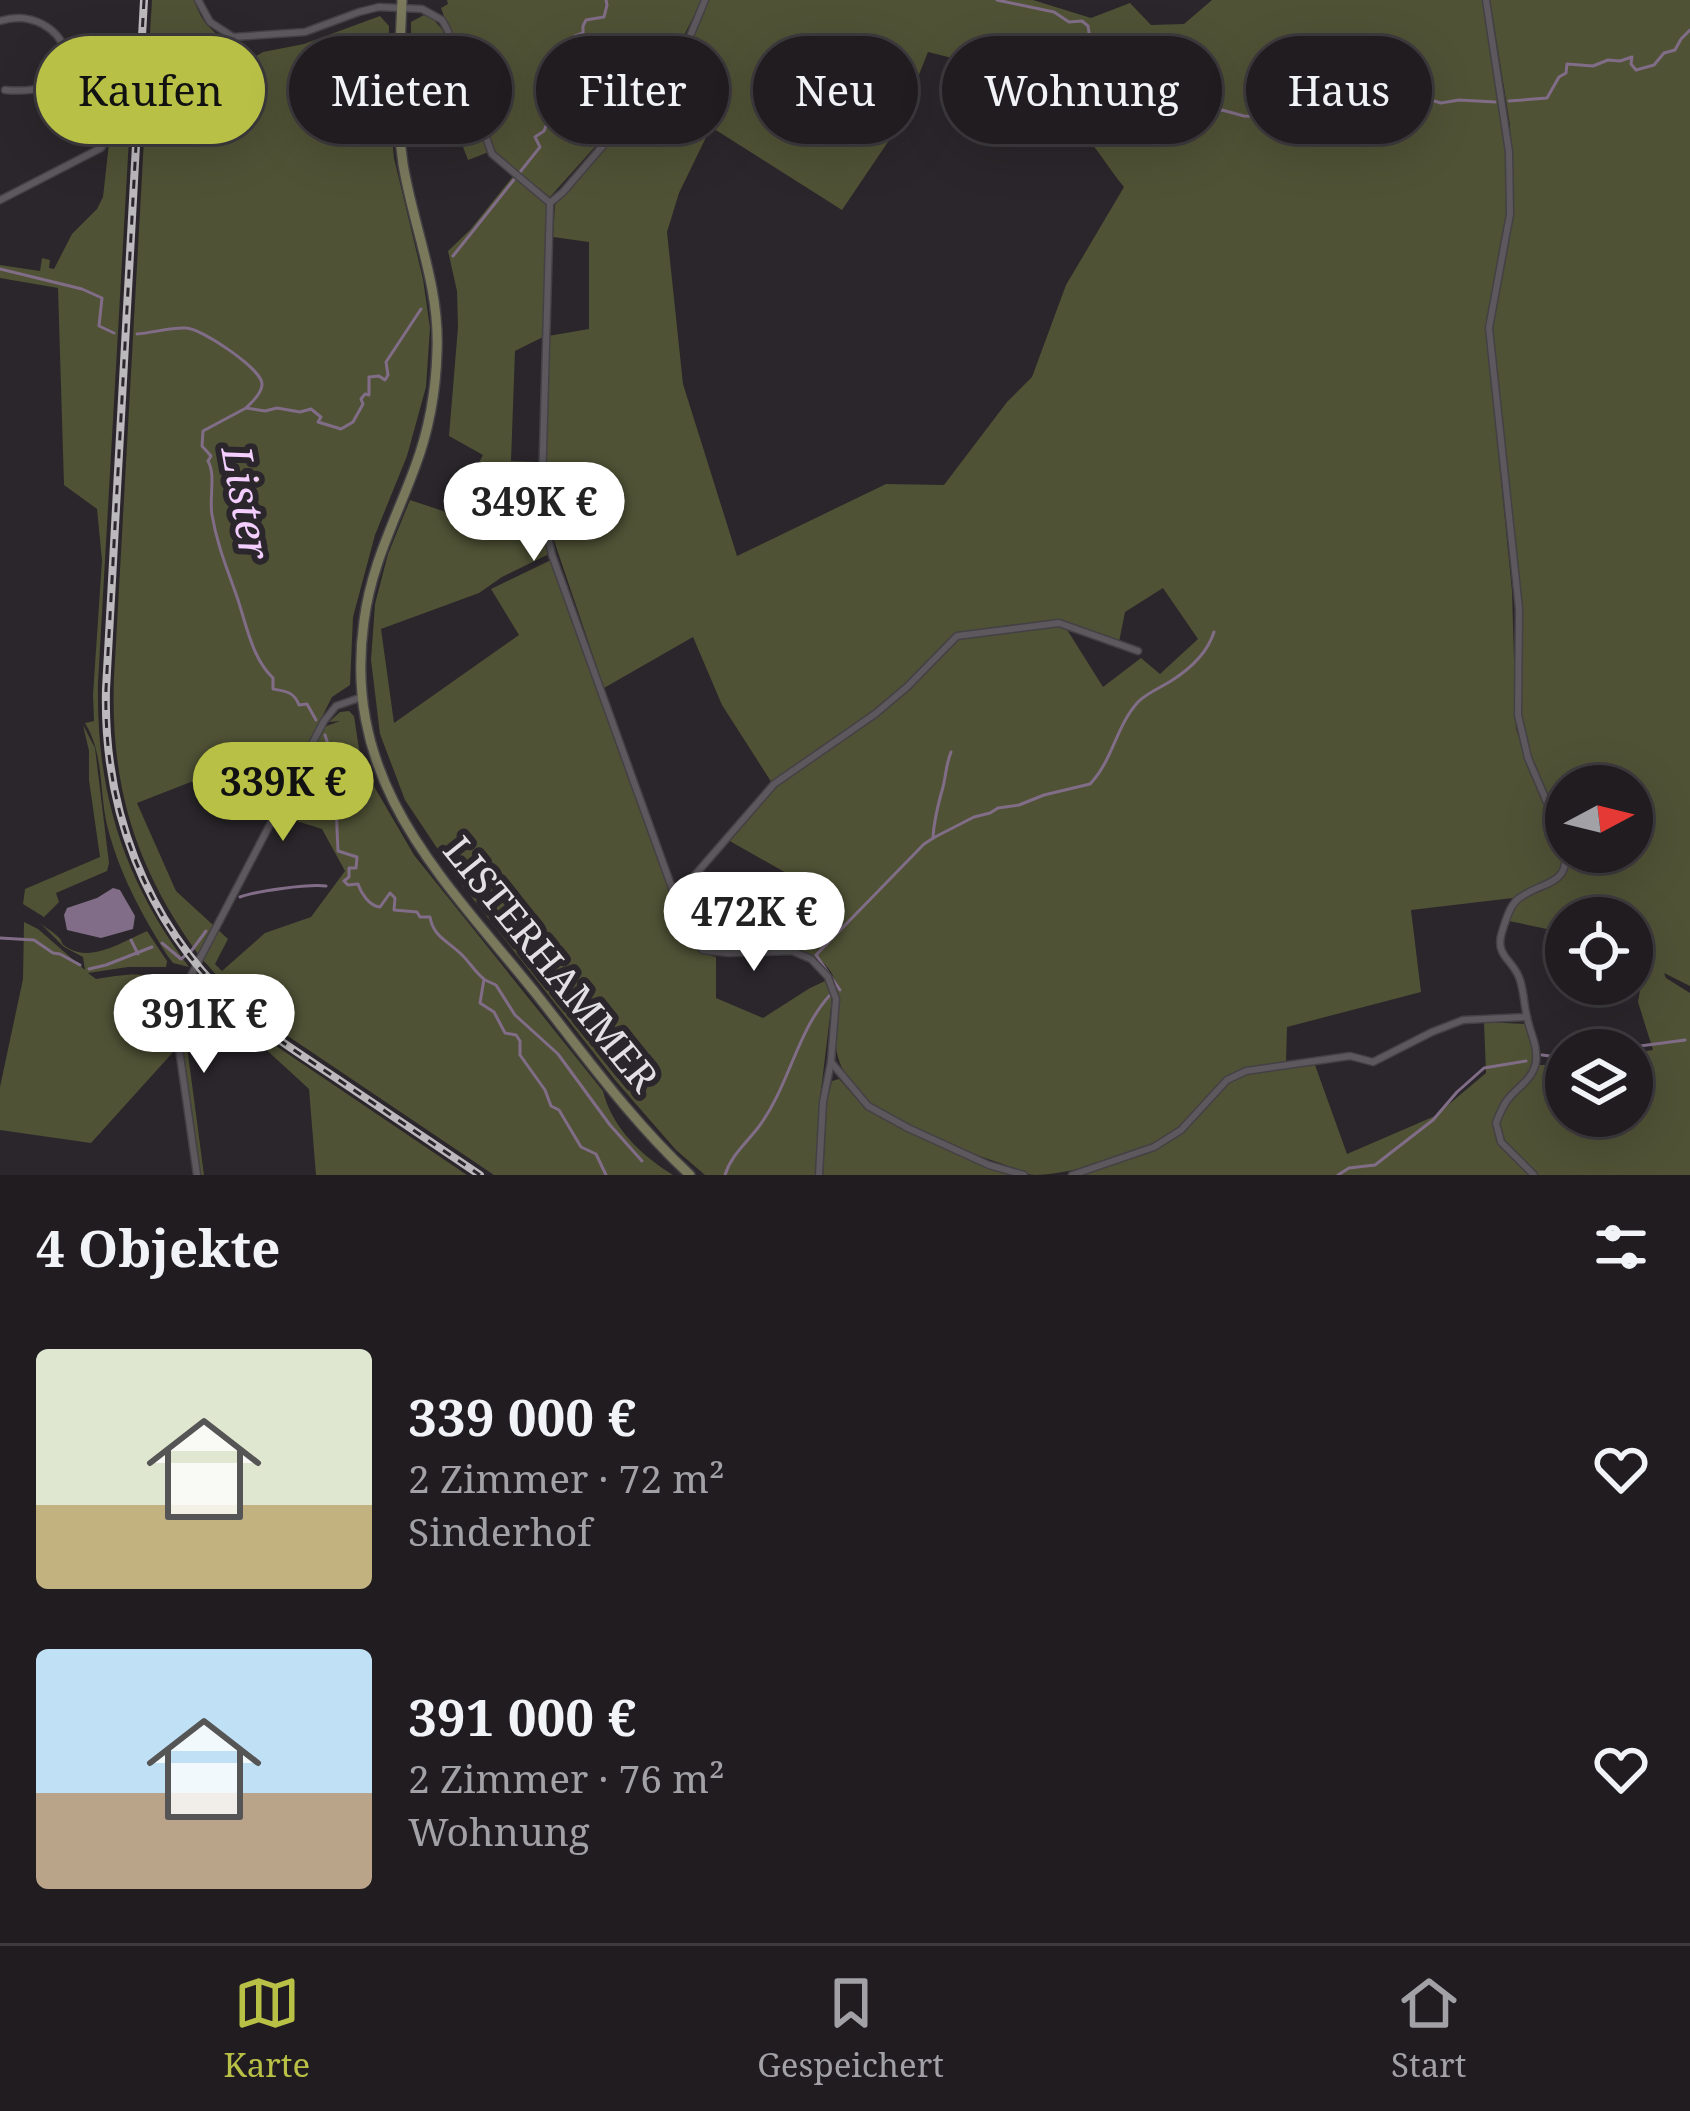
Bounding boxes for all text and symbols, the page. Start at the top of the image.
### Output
chip: Kaufen [36,36,265,144]
chip: Mieten [289,36,512,144]
chip: Filter [536,36,729,144]
chip: Neu [753,36,918,144]
chip: Wohnung [942,36,1222,144]
chip: Haus [1246,36,1432,144]
water label: Lister [209,441,286,564]
pin: 349K € [436,462,632,564]
text: 349K € [471,474,597,527]
pin: 339K € [185,742,381,844]
text: 339K € [220,754,346,807]
north arrow [1545,765,1653,873]
map controls [1545,765,1653,1137]
street label: LISTERHAMMER [433,824,672,1102]
pin: 472K € [656,872,852,974]
text: 472K € [691,884,817,937]
button: locate [1545,897,1653,1005]
pin: 391K € [106,974,302,1076]
text: 391K € [141,986,267,1039]
button: layers [1545,1029,1653,1137]
text: 4 Objekte [36,1212,280,1282]
icon: filters [1588,1214,1654,1280]
text: 339 000 € [408,1381,636,1451]
icon: home [132,1397,276,1541]
icon: heart [1588,1436,1654,1502]
text: 2 Zimmer · 72 m² [408,1451,725,1504]
text: Sinderhof [408,1504,592,1557]
text: 391 000 € [408,1681,636,1751]
icon: home [132,1697,276,1841]
icon: heart [1588,1736,1654,1802]
text: 2 Zimmer · 76 m² [408,1751,725,1804]
text: Wohnung [408,1804,590,1857]
tab: Karte [224,1970,310,2087]
tab: Gespeichert [757,1970,944,2087]
tab: Start [1391,1970,1466,2087]

